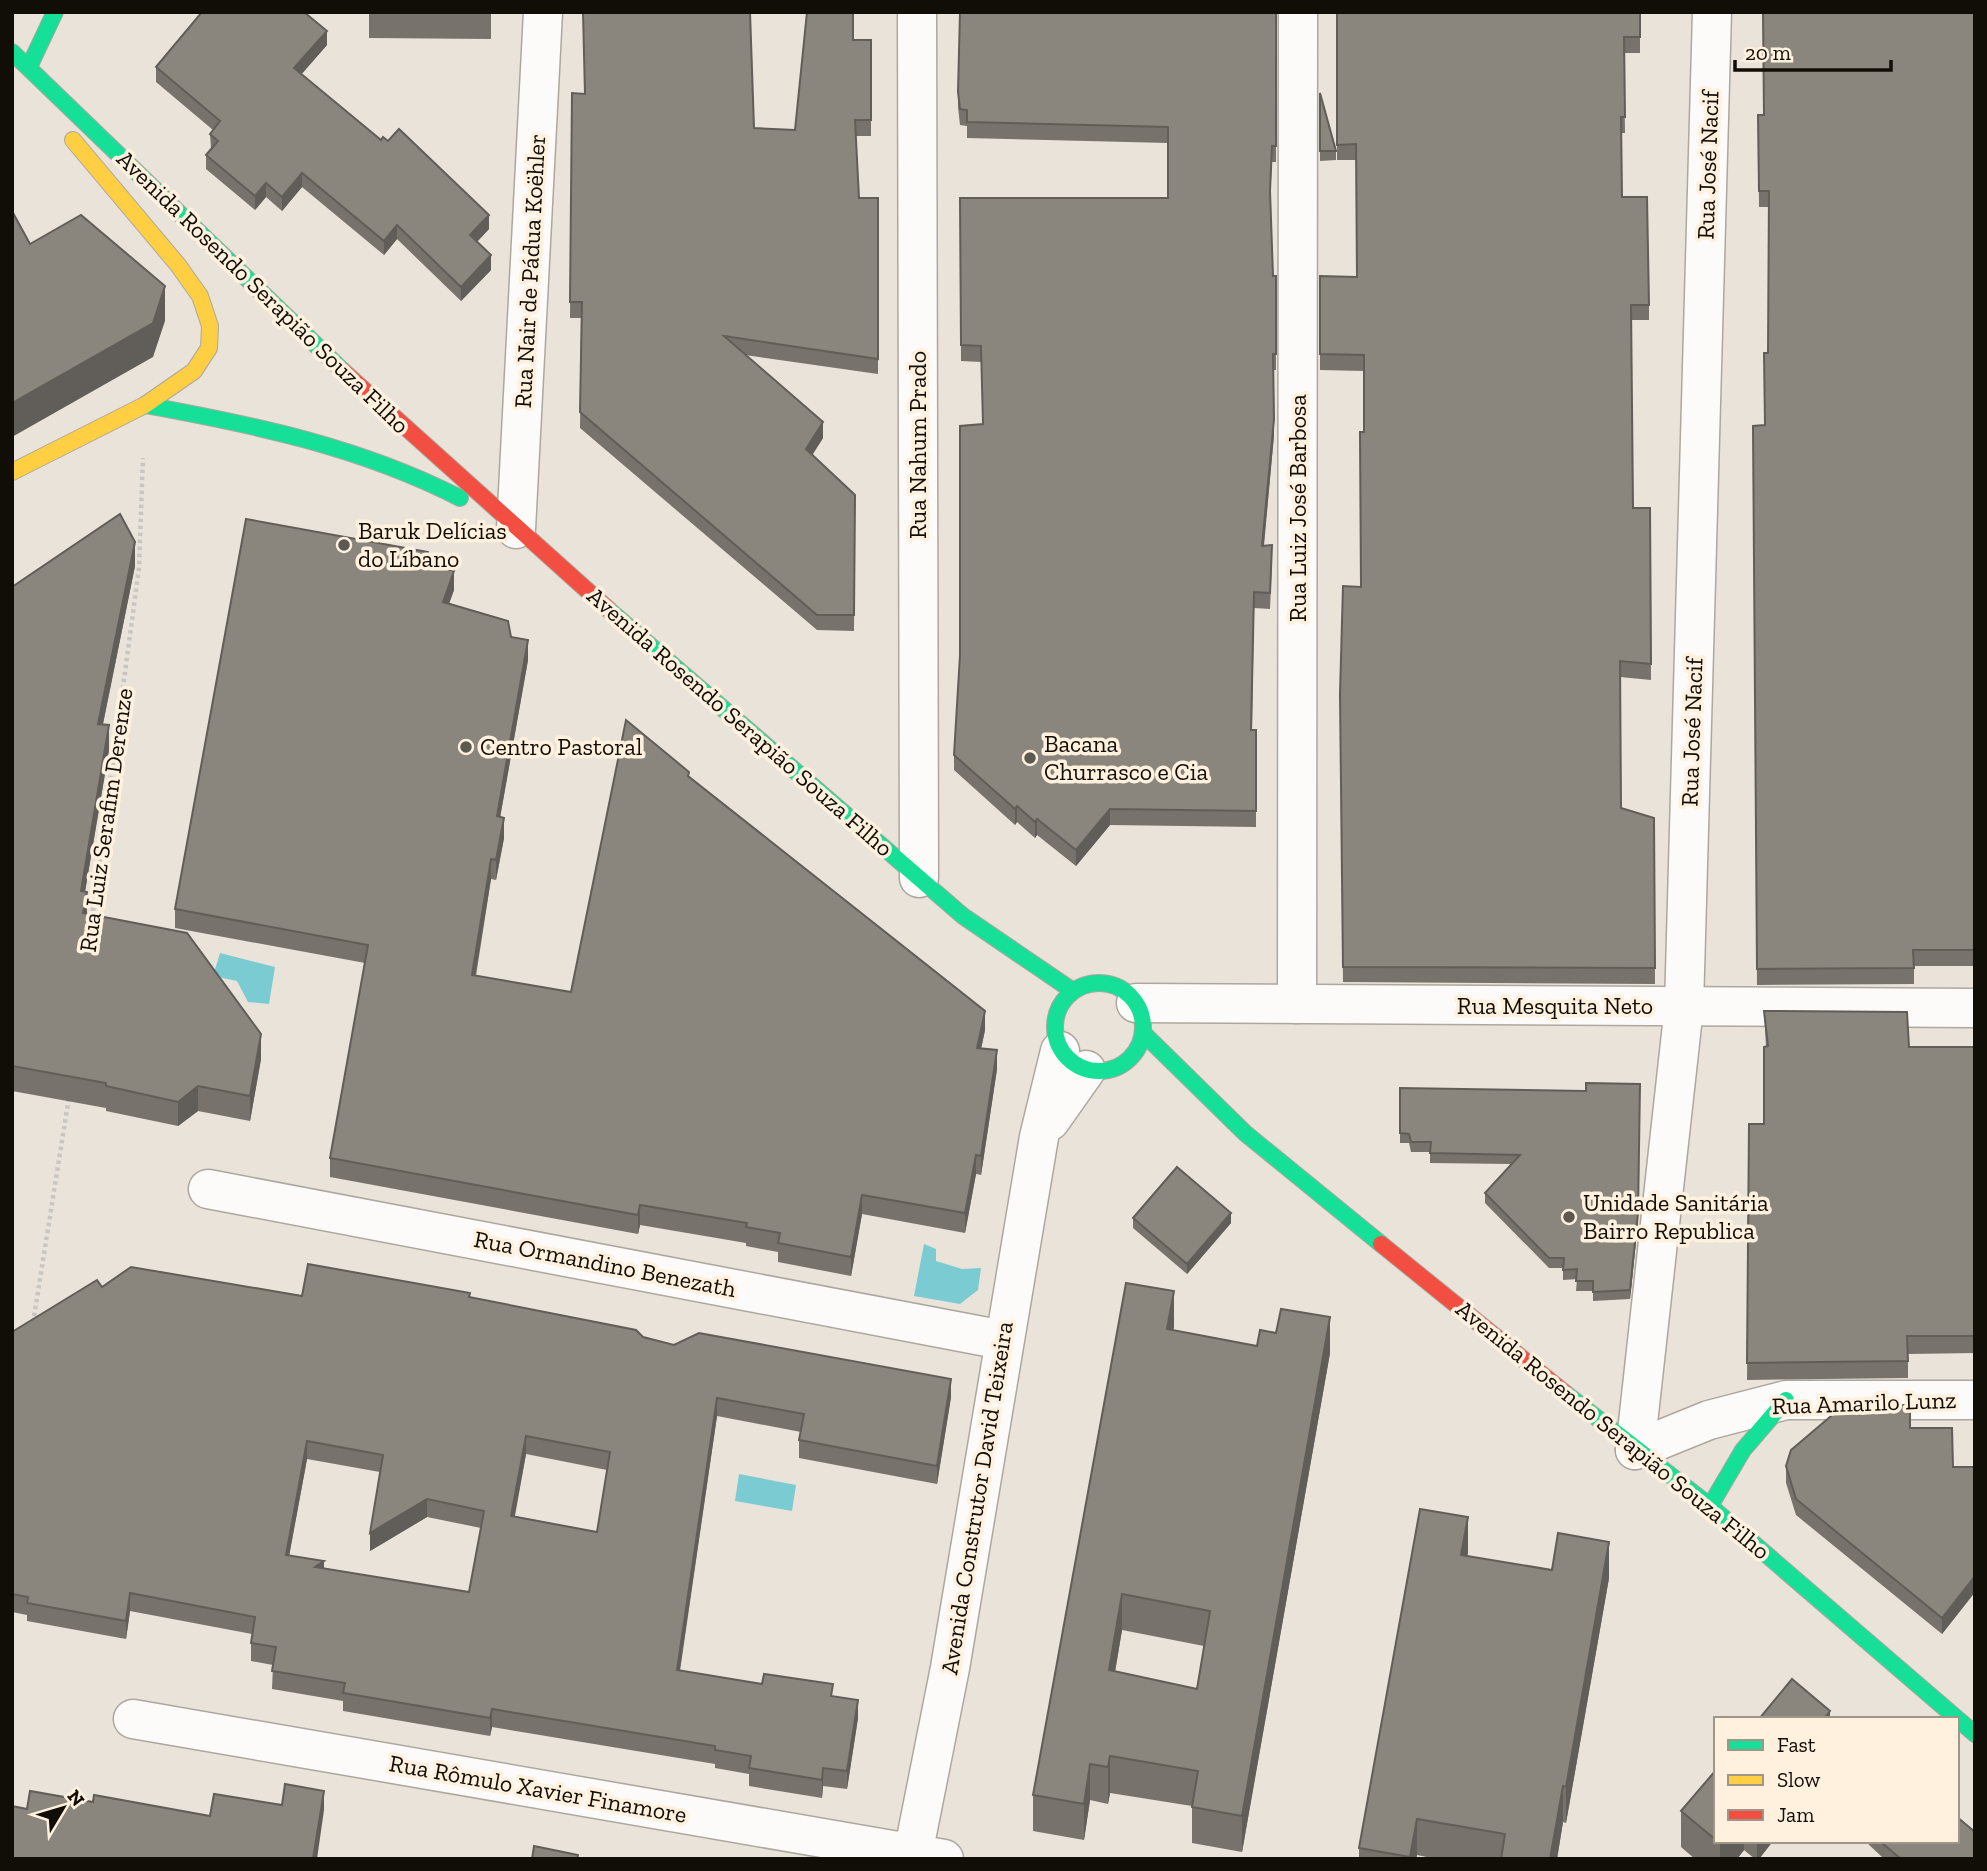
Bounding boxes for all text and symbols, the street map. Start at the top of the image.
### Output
scale bar [1735,28,1891,72]
text: 20 m [1745,40,1791,65]
street label: Rua José Nacif [1690,88,1725,240]
street label: Rua Nair de Pádua Koëhler [508,133,551,409]
street label: Avenida Rosendo Serapião Souza Filho [111,144,416,439]
street label: Rua Nahum Prado [903,351,932,539]
street label: Rua Luiz José Barbosa [1283,394,1312,622]
place label: Baruk Delícias do Líbano [358,516,507,573]
marker: Baruk Delícias do Líbano [336,537,352,553]
street label: Avenida Rosendo Serapião Souza Filho [582,581,899,862]
street label: Rua José Nacif [1674,655,1709,807]
street label: Rua Luiz Serafim Derenze [73,686,138,954]
place label: Bacana Churrasco e Cia [1044,729,1208,786]
place label: Centro Pastoral [480,732,642,761]
marker: Centro Pastoral [458,739,474,755]
marker: Bacana Churrasco e Cia [1022,750,1038,766]
street label: Rua Mesquita Neto [1457,991,1653,1020]
place label: Unidade Sanitária Bairro Republica [1583,1188,1769,1245]
marker: Unidade Sanitária Bairro Republica [1561,1209,1577,1225]
street label: Rua Ormandino Benezath [472,1224,739,1303]
street label: Avenida Rosendo Serapião Souza Filho [1450,1294,1776,1565]
street label: Avenida Construtor David Teixeira [934,1319,1019,1677]
street label: Rua Amarilo Lunz [1771,1385,1957,1420]
legend [1714,1717,1959,1843]
text: Fast [1777,1732,1816,1757]
street label: Rua Rômulo Xavier Finamore [387,1748,689,1829]
text: Slow [1777,1767,1820,1792]
north arrow [28,1773,98,1843]
text: N [62,1785,90,1811]
text: Jam [1777,1802,1814,1827]

